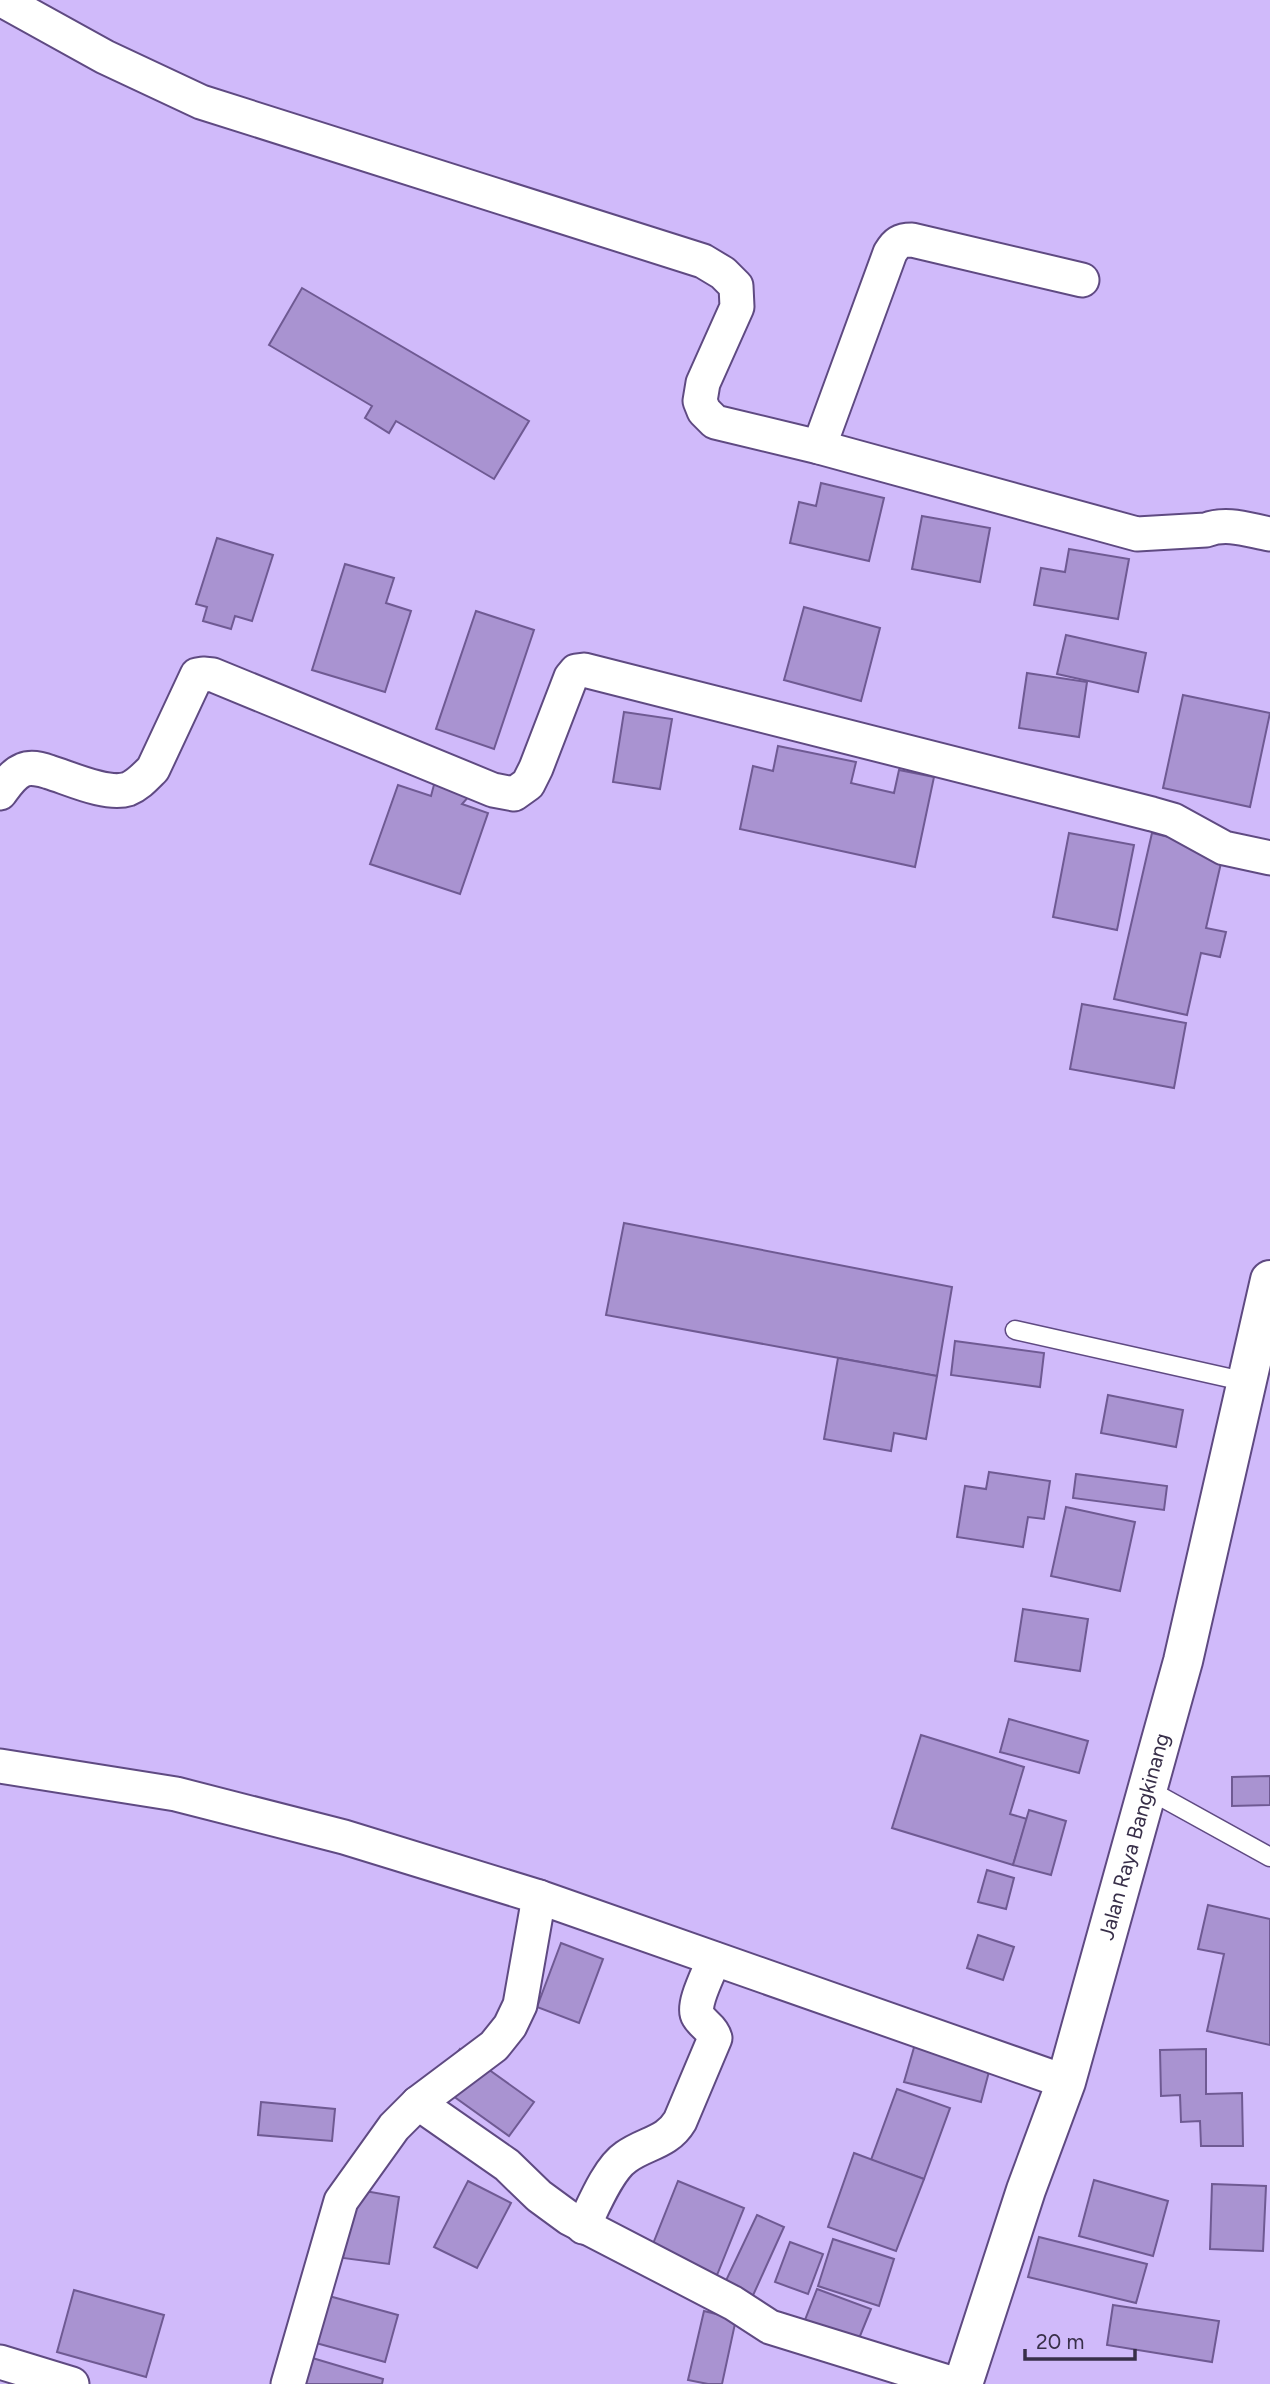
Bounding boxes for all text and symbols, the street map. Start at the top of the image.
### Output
street label: Jalan Raya Bangkinang [1093,1730,1174,1942]
scale bar [1025,2318,1135,2362]
text: 20 m [1036,2329,1084,2354]

